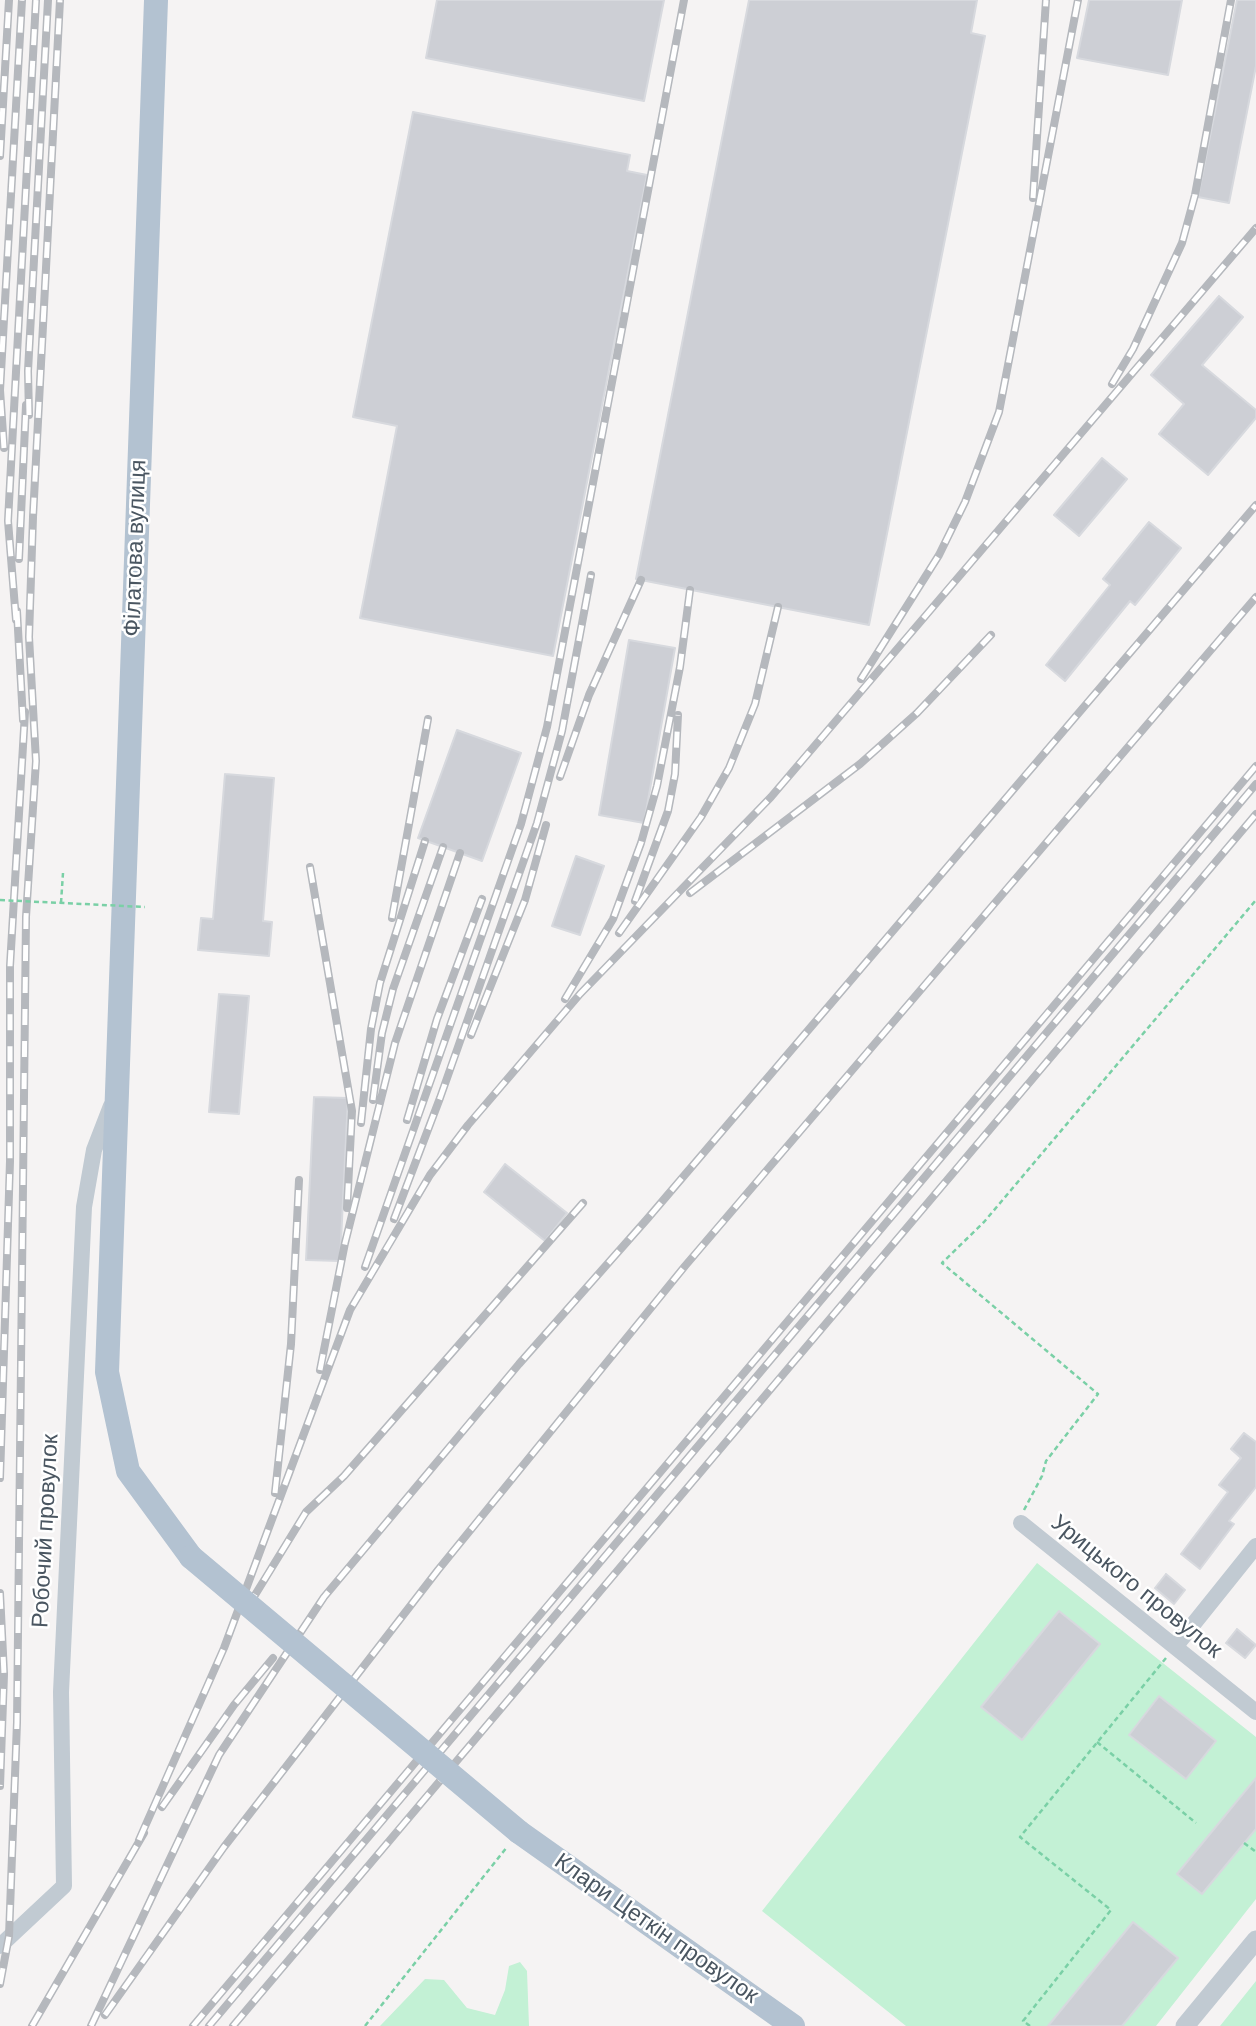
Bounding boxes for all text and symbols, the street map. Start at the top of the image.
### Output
street label: Філатова вулиця [119,459,153,637]
street label: Робочий провулок [27,1433,65,1629]
street label: Урицького провулок [1045,1510,1227,1664]
street label: Клари Цеткін провулок [549,1848,763,2010]

